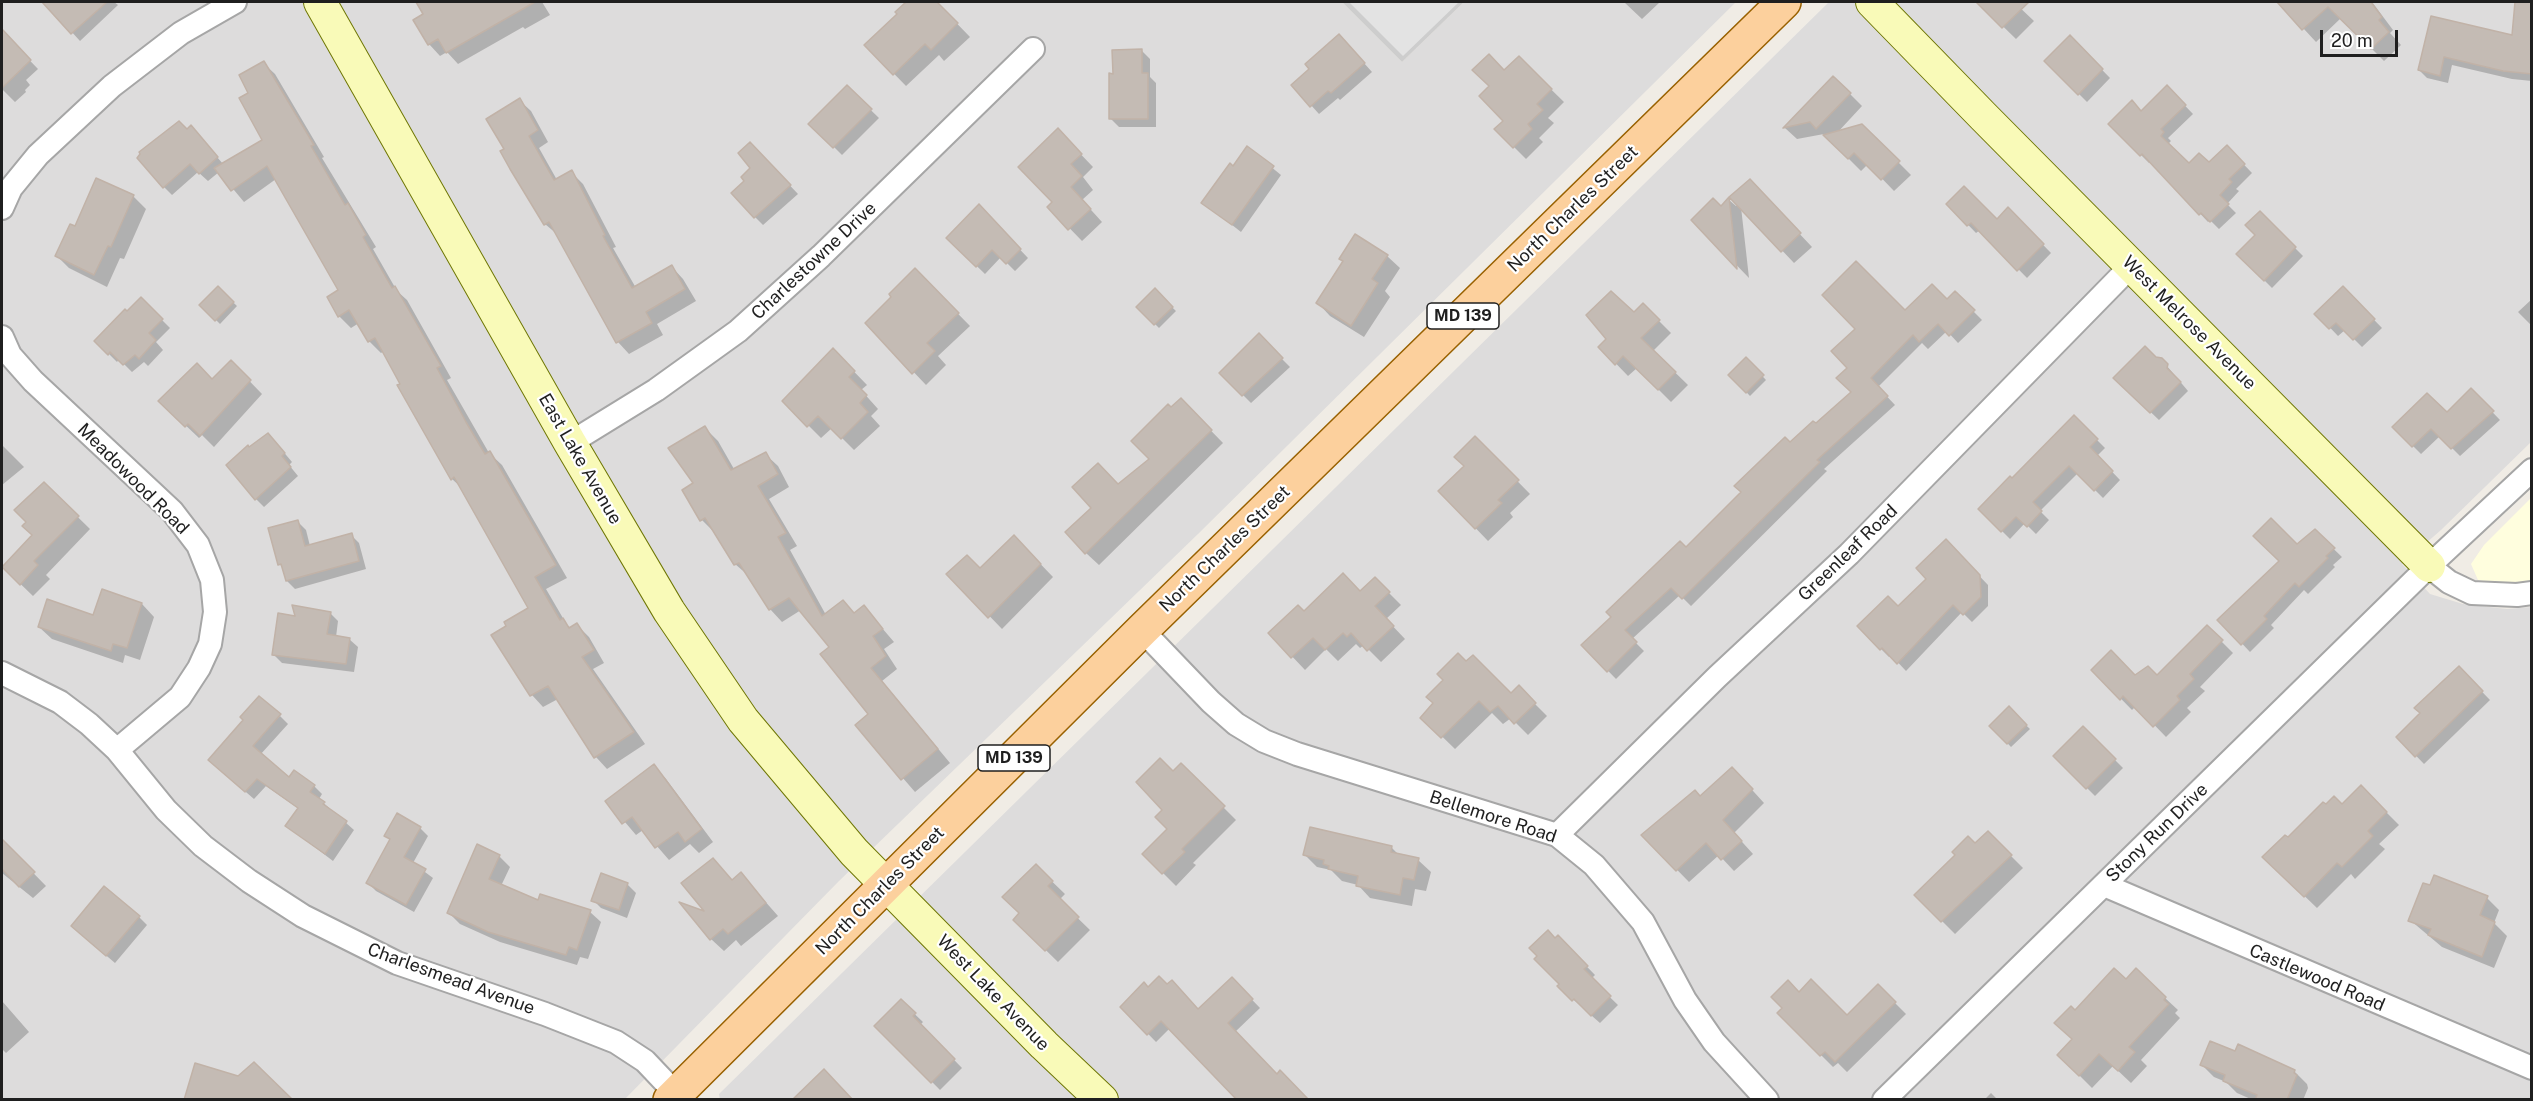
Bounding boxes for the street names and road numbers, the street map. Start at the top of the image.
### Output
street label: North Charles Street [1503,141,1643,277]
street label: Charlestowne Drive [747,198,881,324]
street label: West Melrose Avenue [2117,251,2261,395]
road number: MD 139 [1427,303,1499,329]
street label: East Lake Avenue [534,390,626,528]
street label: Meadowood Road [73,419,193,539]
street label: North Charles Street [1155,481,1295,617]
street label: Greenleaf Road [1794,500,1902,606]
road number: MD 139 [978,745,1050,771]
street label: Stony Run Drive [2102,779,2212,887]
street label: Bellemore Road [1427,786,1559,848]
street label: North Charles Street [811,822,949,960]
street label: West Lake Avenue [932,931,1054,1055]
street label: Charlesmead Avenue [364,939,538,1019]
street label: Castlewood Road [2246,940,2388,1016]

